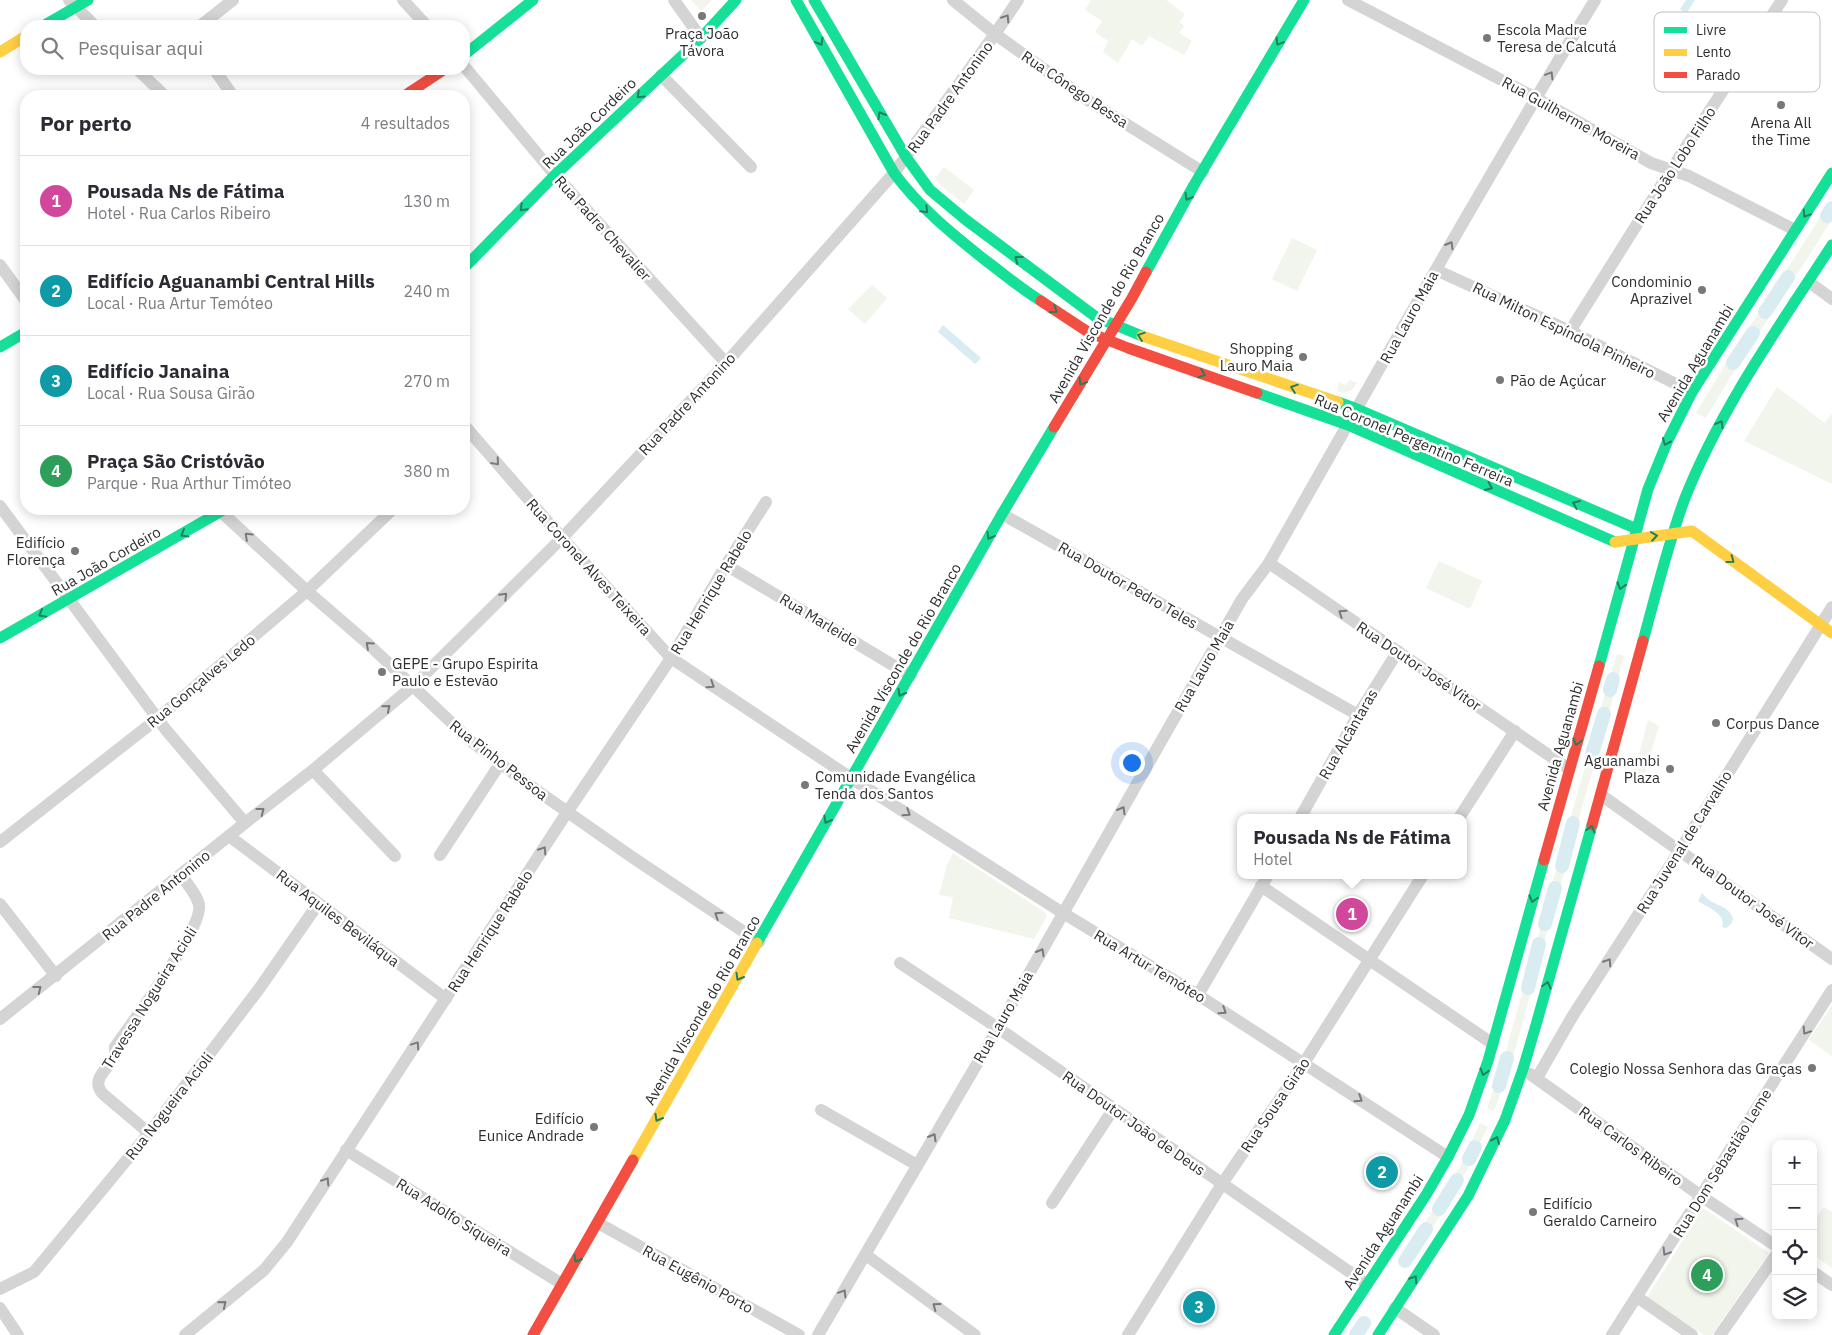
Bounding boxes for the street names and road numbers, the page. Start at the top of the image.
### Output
street label: Rua Padre Antonino [903,37,997,157]
street label: Rua Cônego Bessa [1018,46,1132,132]
street label: Rua Guilherme Moreira [1499,72,1643,164]
street label: Rua João Cordeiro [538,73,640,173]
street label: Rua João Lobo Filho [1630,103,1720,227]
street label: Rua Padre Chevalier [551,171,656,285]
street label: Avenida Visconde do Rio Branco [1044,210,1168,406]
street label: Rua Lauro Maia [1376,267,1442,367]
street label: Rua Milton Espíndola Pinheiro [1470,277,1658,383]
street label: Avenida Aguanambi [1652,301,1738,425]
street label: Rua Padre Antonino [635,349,739,459]
street label: Rua Coronel Pergentino Ferreira [1312,389,1516,491]
street label: Rua Coronel Alves Teixeira [522,495,656,639]
street label: Rua João Cordeiro [48,522,164,600]
street label: Rua Henrique Rabelo [666,526,756,658]
street label: Rua Doutor Pedro Teles [1055,537,1201,633]
street label: Avenida Visconde do Rio Branco [841,560,965,756]
street label: Rua Marleide [776,589,862,651]
street label: Rua Lauro Maia [1170,617,1238,715]
street label: Rua Doutor José Vitor [1353,617,1485,715]
street label: Rua Gonçalves Ledo [143,630,259,732]
street label: Avenida Aguanambi [1532,679,1588,813]
street label: Rua Alcântaras [1314,685,1382,783]
street label: Rua Pinho Pessoa [446,716,552,804]
street label: Rua Juvenal de Carvalho [1632,767,1736,917]
street label: Rua Padre Antonino [98,846,214,944]
street label: Rua Doutor José Vitor [1688,851,1818,953]
street label: Rua Aquiles Beviláqua [272,865,404,971]
street label: Rua Henrique Rabelo [443,866,537,996]
street label: Avenida Visconde do Rio Branco [640,912,764,1108]
street label: Travessa Nogueira Acioli [97,923,201,1073]
street label: Rua Artur Temóteo [1091,925,1209,1007]
street label: Rua Lauro Maia [969,968,1037,1066]
street label: Rua Nogueira Acioli [121,1048,217,1164]
street label: Rua Sousa Girão [1236,1054,1314,1156]
street label: Rua Doutor João de Deus [1059,1066,1209,1180]
street label: Rua Dom Sebastião Leme [1668,1085,1776,1241]
street label: Rua Carlos Ribeiro [1575,1102,1687,1190]
street label: Avenida Aguanambi [1339,1171,1427,1293]
street label: Rua Adolfo Siqueira [393,1174,515,1260]
street label: Rua Eugênio Porto [639,1241,757,1317]

